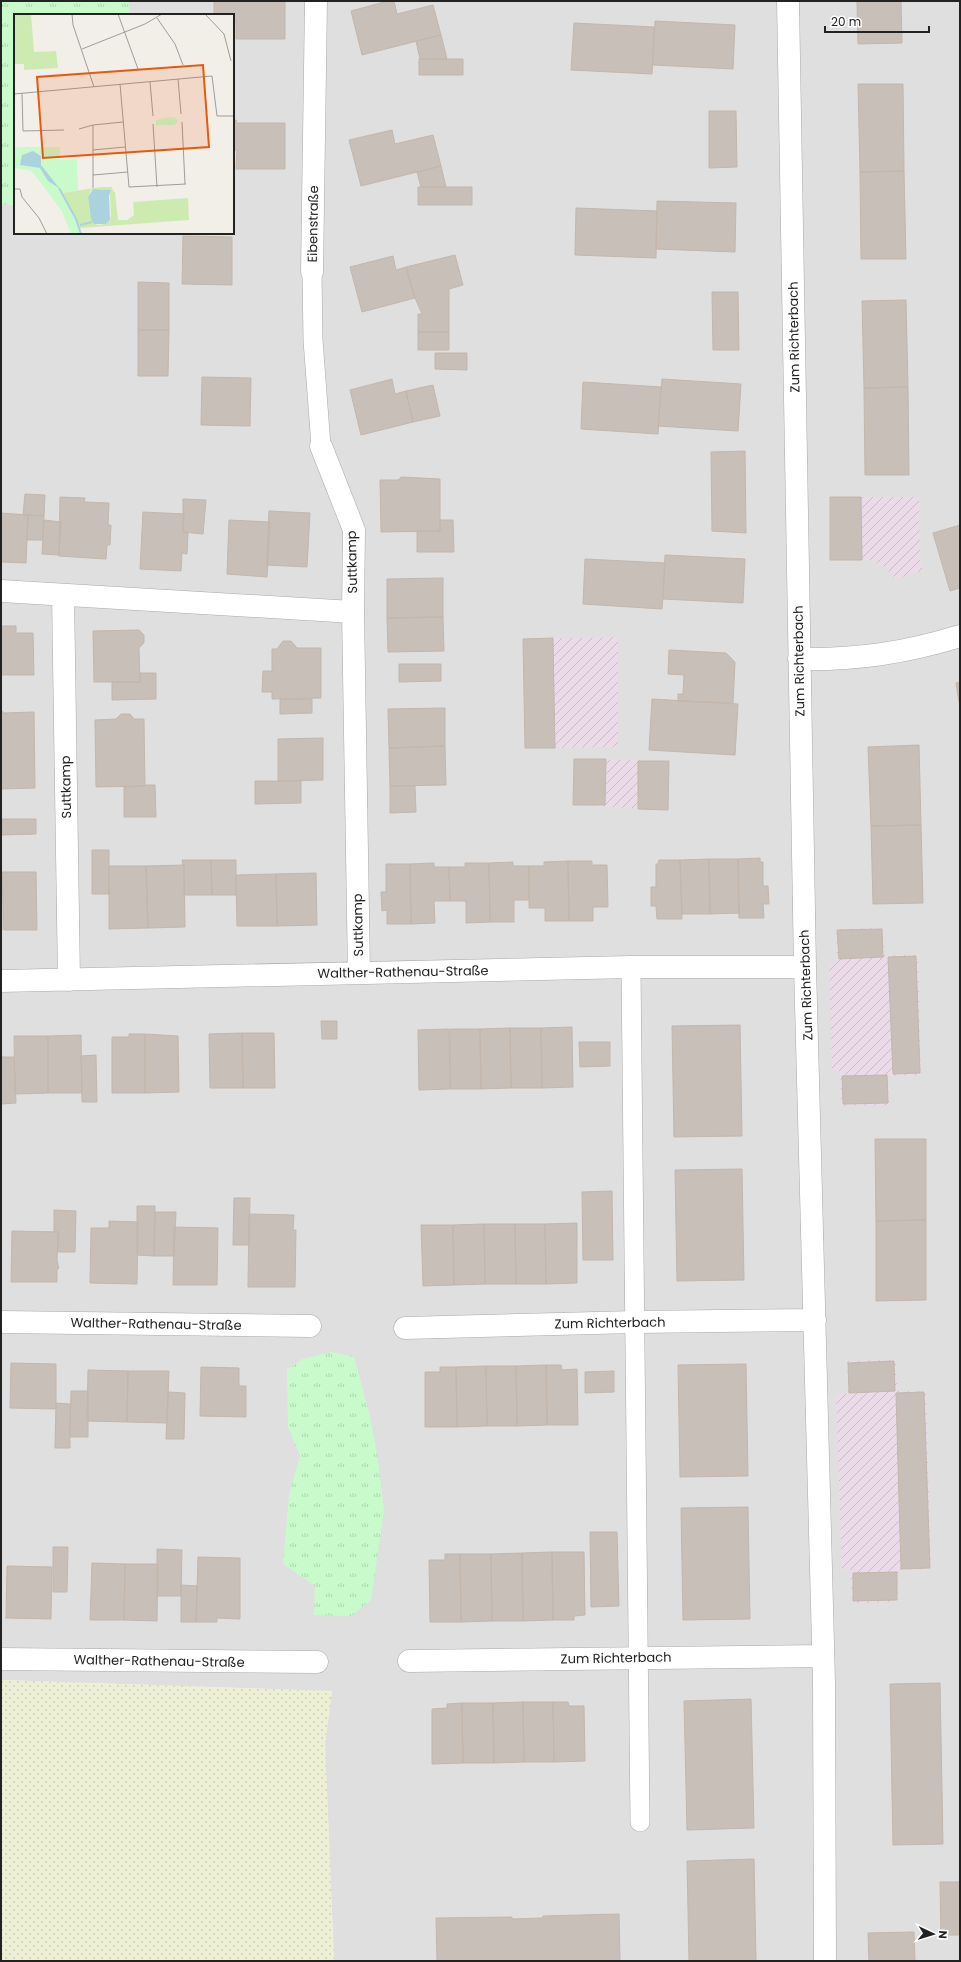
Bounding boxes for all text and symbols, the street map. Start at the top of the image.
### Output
scale bar [825,8,929,34]
text: 20 m [831,13,861,30]
inset map [14,14,234,234]
street label: Eibenstraße [303,185,323,263]
street label: Zum Richterbach [784,281,804,393]
street label: Suttkamp [342,530,362,594]
street label: Zum Richterbach [789,605,809,717]
street label: Suttkamp [56,755,76,819]
street label: Suttkamp [348,893,368,957]
street label: Zum Richterbach [795,929,817,1041]
street label: Walther-Rathenau-Straße [317,961,489,983]
street label: Walther-Rathenau-Straße [70,1313,242,1335]
street label: Zum Richterbach [554,1313,666,1333]
street label: Zum Richterbach [560,1648,672,1668]
street label: Walther-Rathenau-Straße [73,1650,245,1672]
north arrow [913,1914,953,1954]
text: N [935,1930,951,1939]

